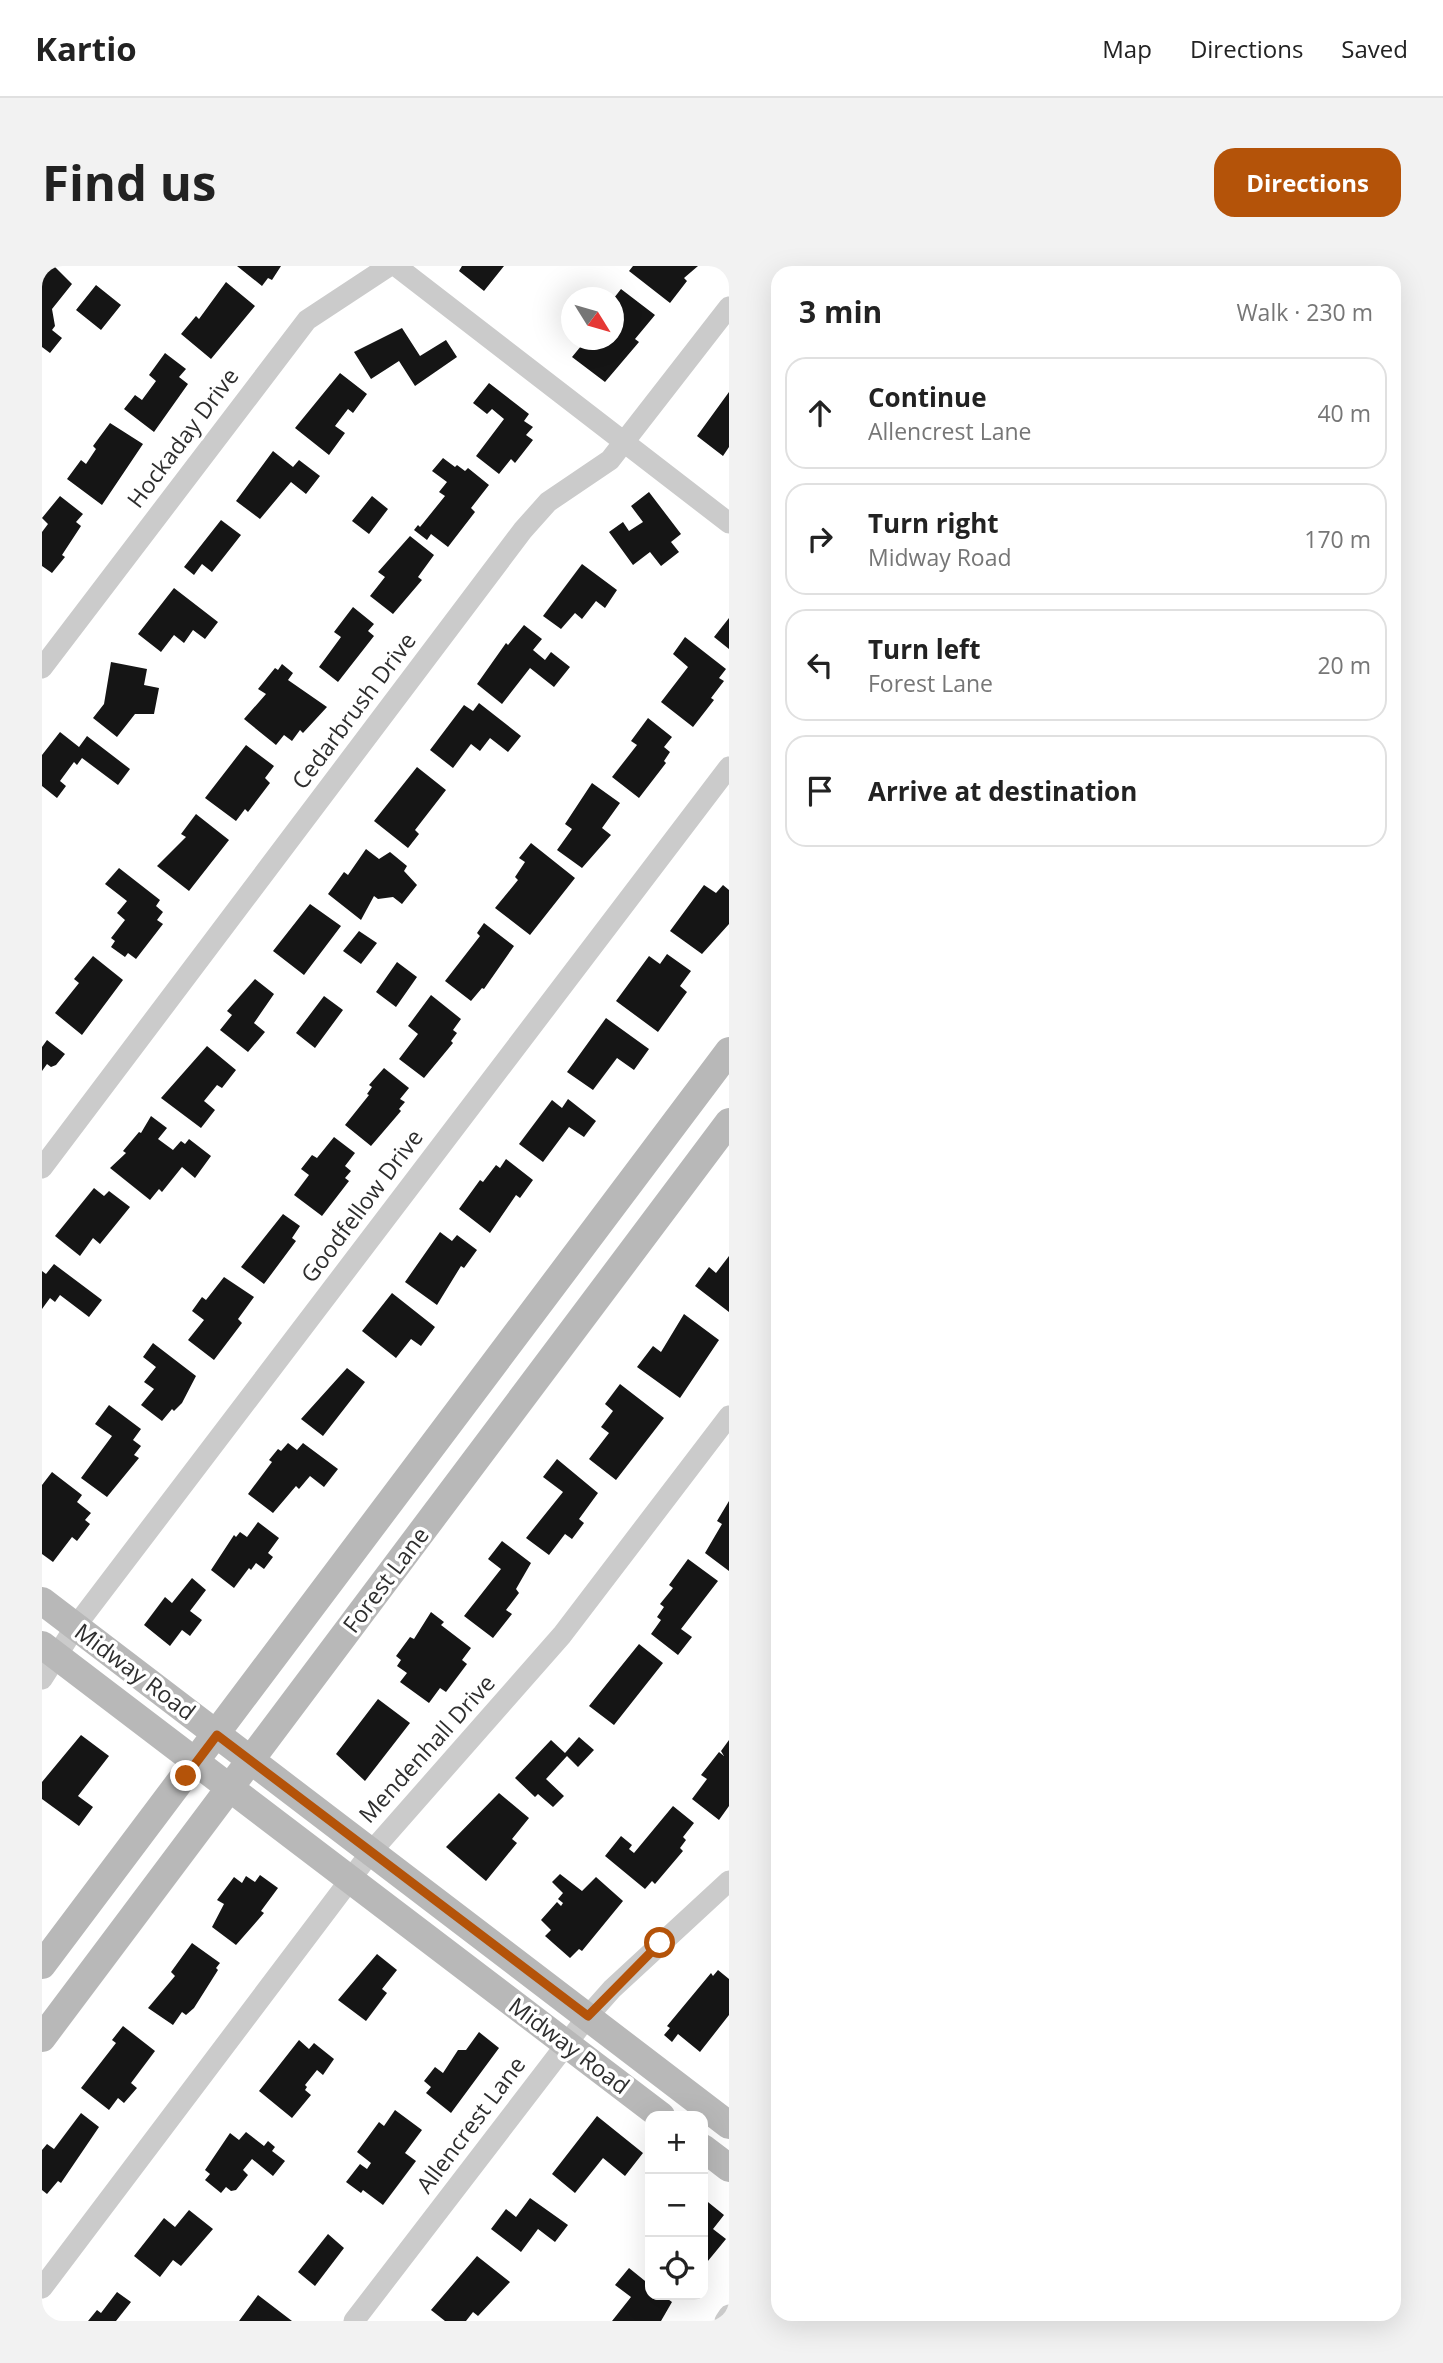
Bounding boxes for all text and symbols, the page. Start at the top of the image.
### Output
text: Kartio [35,26,137,71]
text: Map [1102,32,1152,65]
text: Directions [1190,32,1303,65]
text: Saved [1341,32,1408,65]
button: Directions [1214,148,1401,217]
text: Find us [42,149,216,215]
north arrow [561,287,624,350]
text: 3 min [799,291,882,332]
text: Walk · 230 m [1236,296,1373,328]
street label: Hockaday Drive [119,361,245,514]
text: Continue [868,379,987,415]
icon: ahead [801,394,839,432]
text: 40 m [1317,397,1371,429]
text: Allencrest Lane [868,415,1031,447]
text: Turn right [868,505,999,541]
icon: right [801,520,839,558]
text: 170 m [1304,523,1371,555]
text: Midway Road [868,541,1012,573]
street label: Cedarbrush Drive [284,625,423,795]
text: Turn left [868,631,980,667]
icon: left [801,646,839,684]
text: 20 m [1317,649,1371,681]
text: Forest Lane [868,667,993,699]
icon: arrive [801,772,839,810]
text: Arrive at destination [868,773,1137,809]
street label: Goodfellow Drive [293,1122,430,1289]
street label: Forest Lane [335,1520,436,1639]
street label: Midway Road [69,1615,203,1727]
street label: Mendenhall Drive [351,1667,502,1829]
route end [170,1760,201,1791]
route start [644,1927,675,1958]
street label: Midway Road [503,1989,637,2101]
street label: Allencrest Lane [408,2049,532,2199]
map controls [645,2111,708,2300]
button: + [645,2111,708,2174]
button: − [645,2174,708,2237]
button: locate [645,2237,708,2300]

